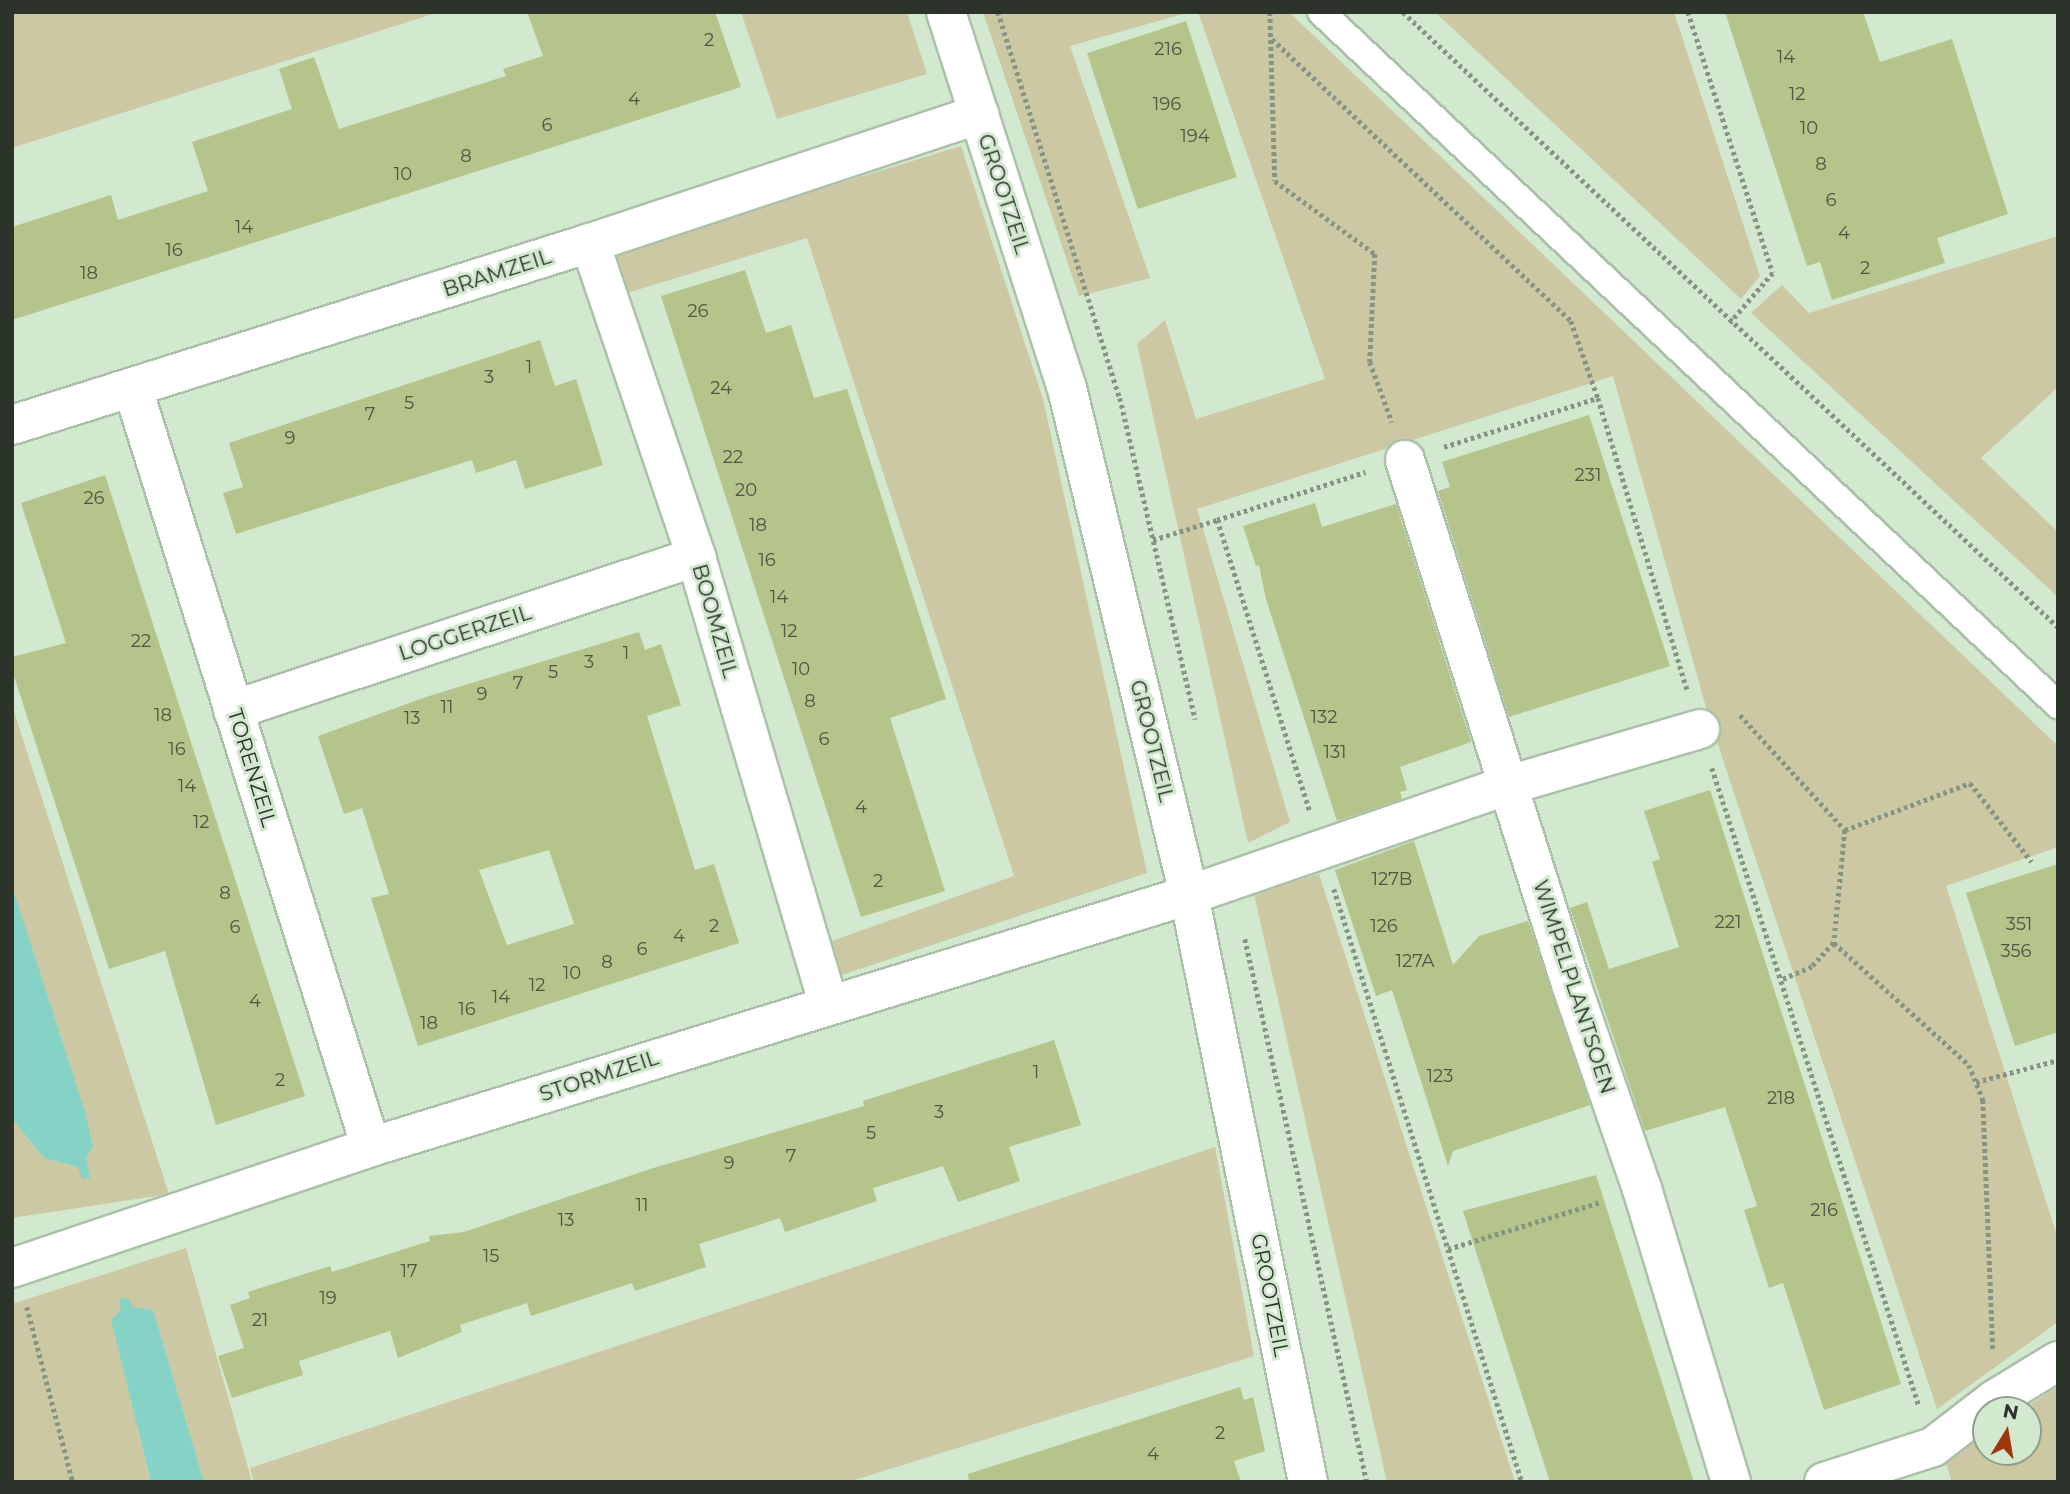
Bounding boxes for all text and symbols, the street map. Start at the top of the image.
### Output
house number: 2 [704,29,714,51]
house number: 216 [1154,38,1182,60]
house number: 14 [1777,46,1795,68]
house number: 12 [1789,83,1805,105]
house number: 4 [628,88,640,110]
house number: 196 [1153,93,1181,115]
house number: 6 [542,114,552,136]
house number: 10 [1800,117,1818,139]
house number: 194 [1180,125,1210,147]
street label: GROOTZEIL [973,131,1035,257]
house number: 8 [460,145,472,167]
house number: 8 [1815,153,1827,175]
house number: 10 [394,163,412,185]
house number: 6 [1826,189,1836,211]
house number: 14 [235,216,253,238]
house number: 4 [1838,222,1850,244]
house number: 16 [165,239,183,261]
street label: BRAMZEIL [440,244,554,302]
house number: 2 [1860,257,1870,279]
house number: 18 [80,262,98,284]
house number: 26 [687,300,709,322]
house number: 1 [526,356,532,378]
house number: 3 [484,366,494,388]
house number: 24 [710,377,732,399]
house number: 5 [404,392,414,414]
house number: 7 [365,403,375,425]
house number: 9 [285,427,295,449]
house number: 22 [723,446,743,468]
house number: 231 [1575,464,1601,486]
house number: 20 [735,479,757,501]
house number: 26 [83,487,105,509]
house number: 18 [749,514,767,536]
house number: 16 [758,549,776,571]
street label: BOOMZEIL [687,561,743,681]
house number: 14 [770,586,788,608]
street label: LOGGERZEIL [396,600,534,666]
house number: 12 [781,620,797,642]
house number: 22 [131,630,151,652]
house number: 1 [623,642,629,664]
house number: 3 [584,651,594,673]
house number: 10 [792,658,810,680]
house number: 5 [548,661,558,683]
house number: 7 [513,672,523,694]
street label: GROOTZEIL [1125,677,1179,805]
house number: 9 [477,683,487,705]
house number: 8 [804,690,816,712]
house number: 11 [441,696,453,718]
house number: 18 [154,704,172,726]
street label: TORENZEIL [222,706,282,830]
house number: 132 [1311,706,1337,728]
house number: 13 [404,707,420,729]
house number: 6 [819,728,829,750]
house number: 16 [168,738,186,760]
house number: 131 [1323,741,1347,763]
house number: 14 [178,775,196,797]
house number: 4 [855,796,867,818]
house number: 12 [193,811,209,833]
house number: 127B [1372,868,1412,890]
house number: 2 [873,870,883,892]
street label: WIMPELPLANTSOEN [1527,877,1621,1097]
house number: 8 [219,882,231,904]
house number: 221 [1715,911,1741,933]
house number: 351 [2006,913,2032,935]
house number: 2 [709,915,719,937]
house number: 126 [1370,915,1398,937]
house number: 6 [230,916,240,938]
house number: 4 [673,925,685,947]
house number: 6 [637,938,647,960]
house number: 356 [2000,940,2032,962]
house number: 127A [1395,950,1435,972]
house number: 8 [601,951,613,973]
house number: 10 [563,962,581,984]
house number: 12 [529,974,545,996]
house number: 14 [492,986,510,1008]
house number: 4 [249,990,261,1012]
house number: 16 [458,998,476,1020]
house number: 18 [420,1012,438,1034]
street label: STORMZEIL [536,1045,662,1107]
house number: 1 [1033,1061,1039,1083]
house number: 123 [1427,1065,1453,1087]
house number: 2 [275,1069,285,1091]
house number: 218 [1767,1087,1795,1109]
house number: 3 [934,1101,944,1123]
house number: 5 [866,1122,876,1144]
house number: 7 [786,1145,796,1167]
house number: 9 [724,1152,734,1174]
house number: 11 [636,1194,648,1216]
house number: 216 [1810,1199,1838,1221]
house number: 13 [558,1209,574,1231]
street label: GROOTZEIL [1246,1231,1294,1359]
house number: 15 [483,1245,499,1267]
house number: 17 [400,1260,418,1282]
house number: 19 [319,1287,337,1309]
house number: 21 [252,1309,268,1331]
north arrow [1972,1396,2042,1466]
text: N [2001,1399,2020,1425]
house number: 2 [1215,1422,1225,1444]
house number: 4 [1147,1443,1159,1465]

